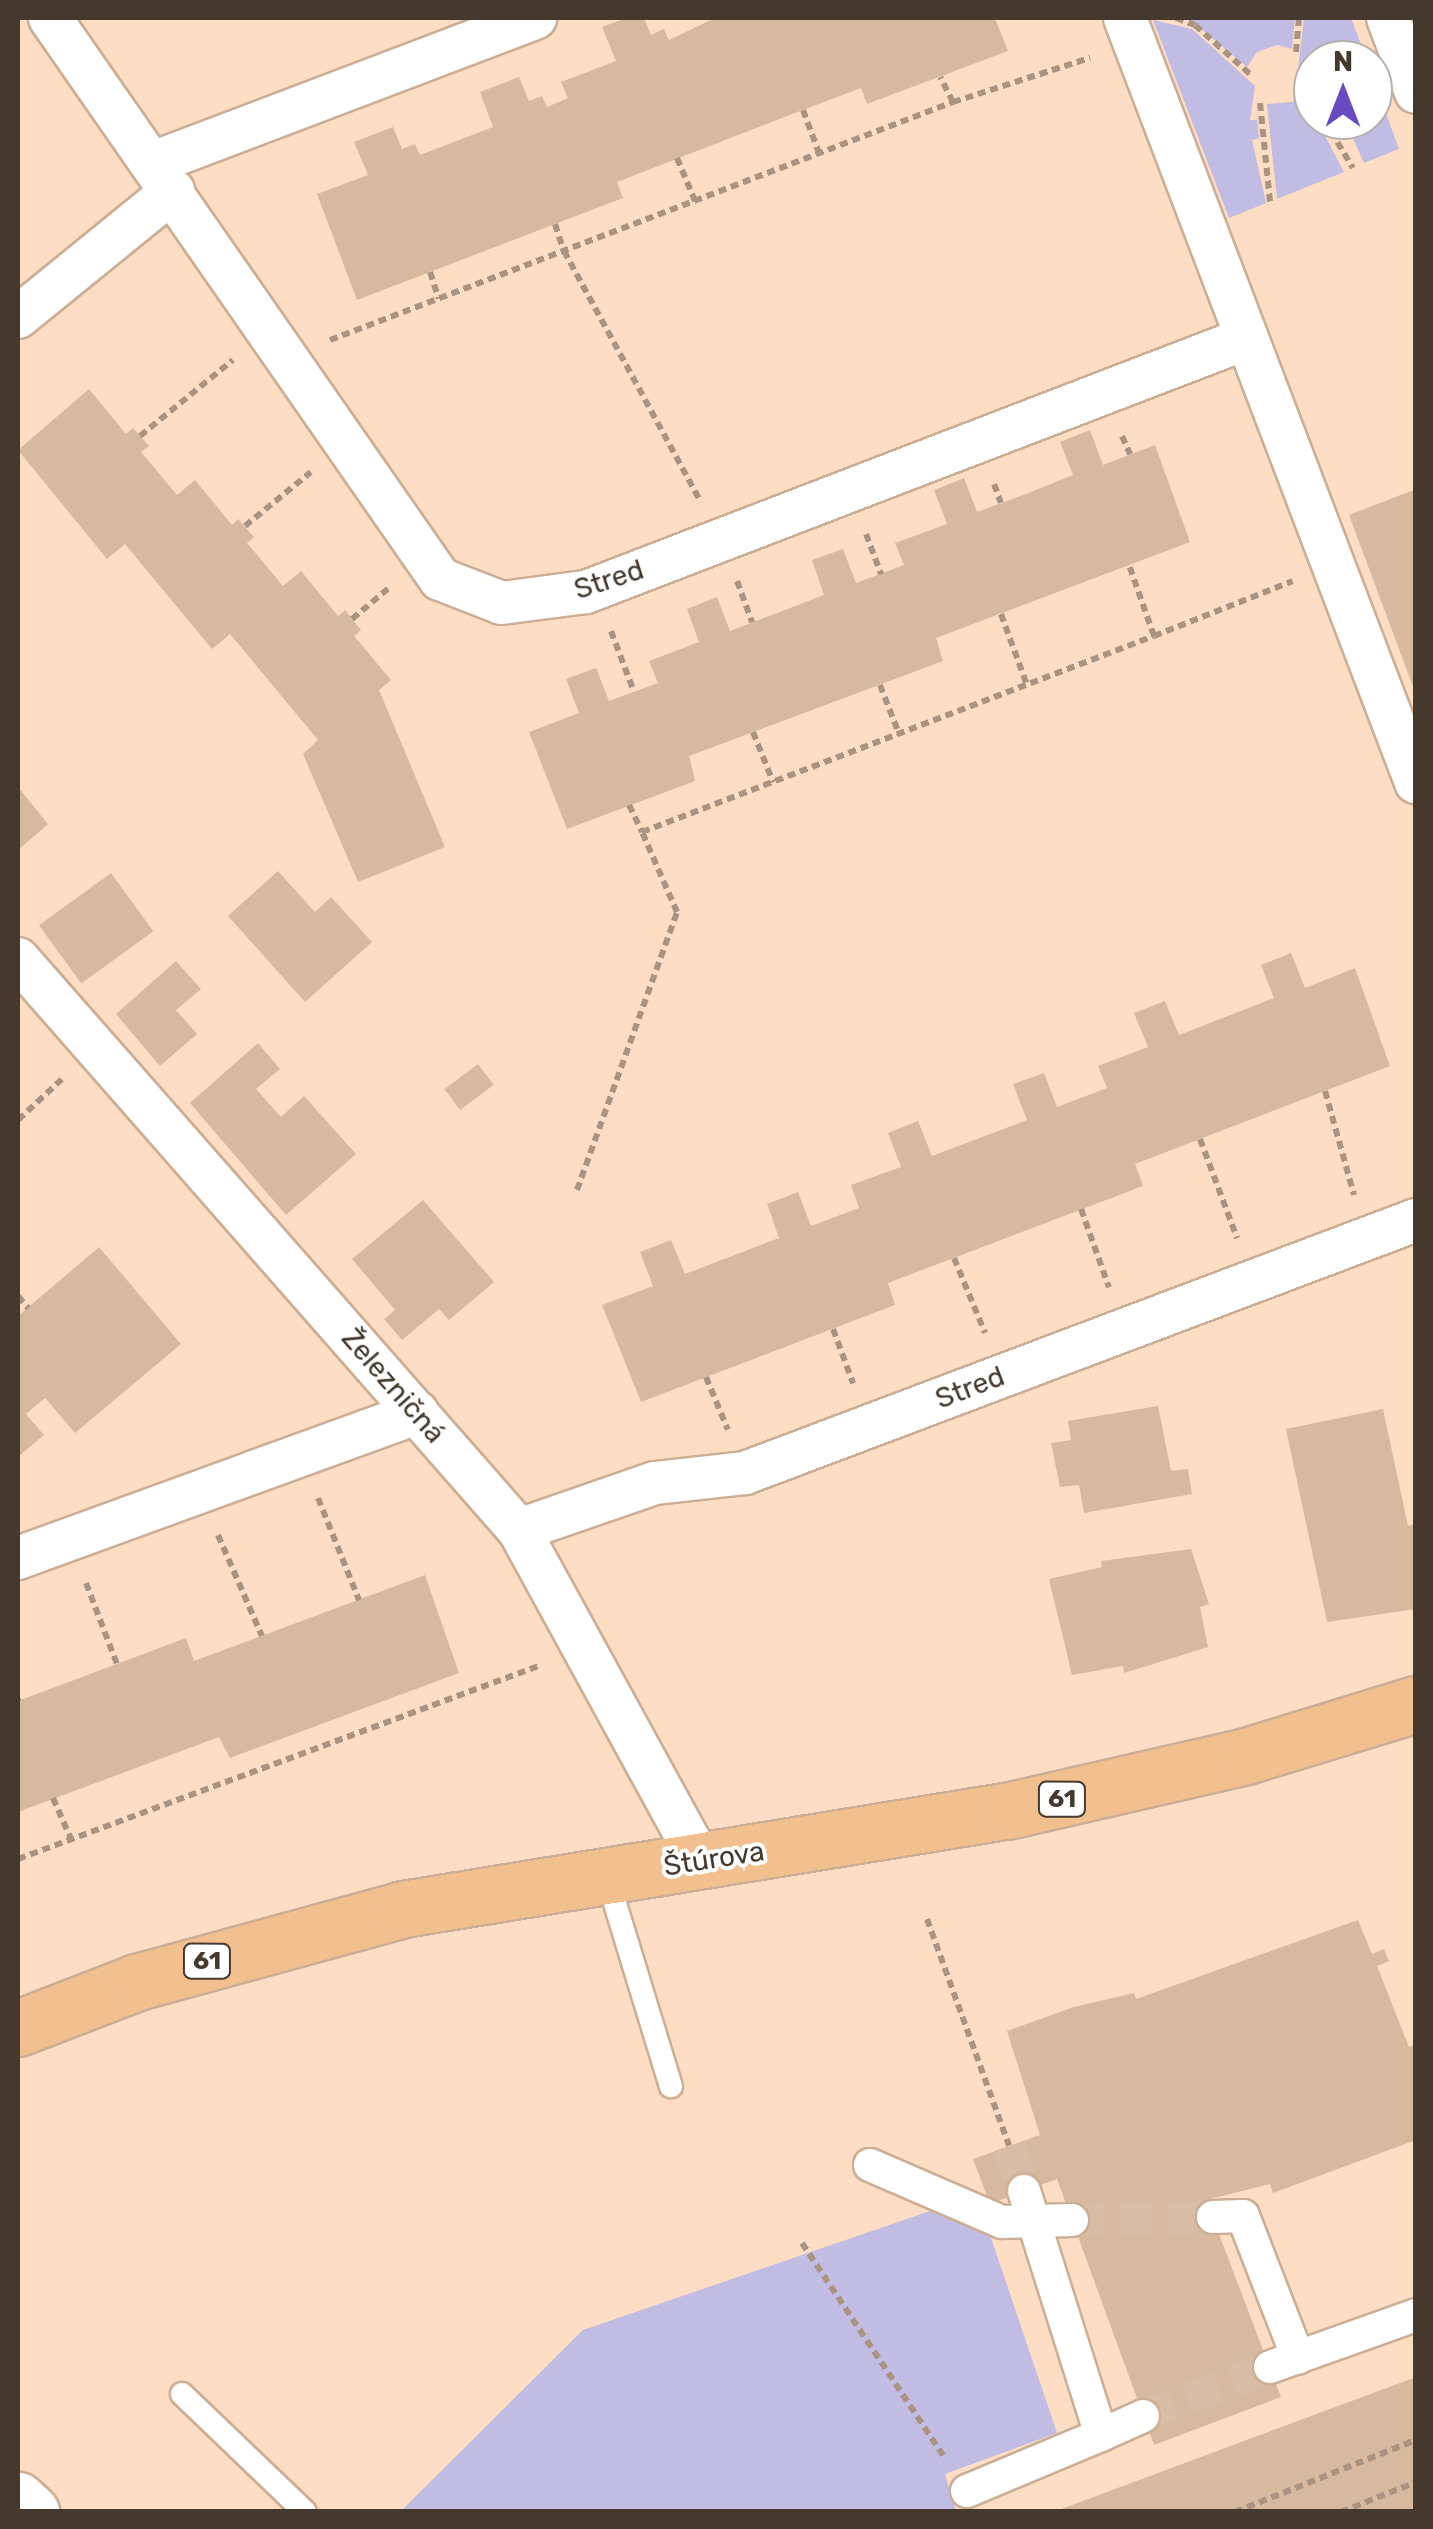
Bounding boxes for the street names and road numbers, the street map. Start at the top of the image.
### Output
street label: Stred [570,553,648,607]
street label: Železničná [334,1322,452,1450]
street label: Stred [931,1360,1009,1416]
road number: 61 [1037,1779,1087,1819]
street label: Štúrova [661,1834,767,1884]
road number: 61 [182,1941,232,1981]

